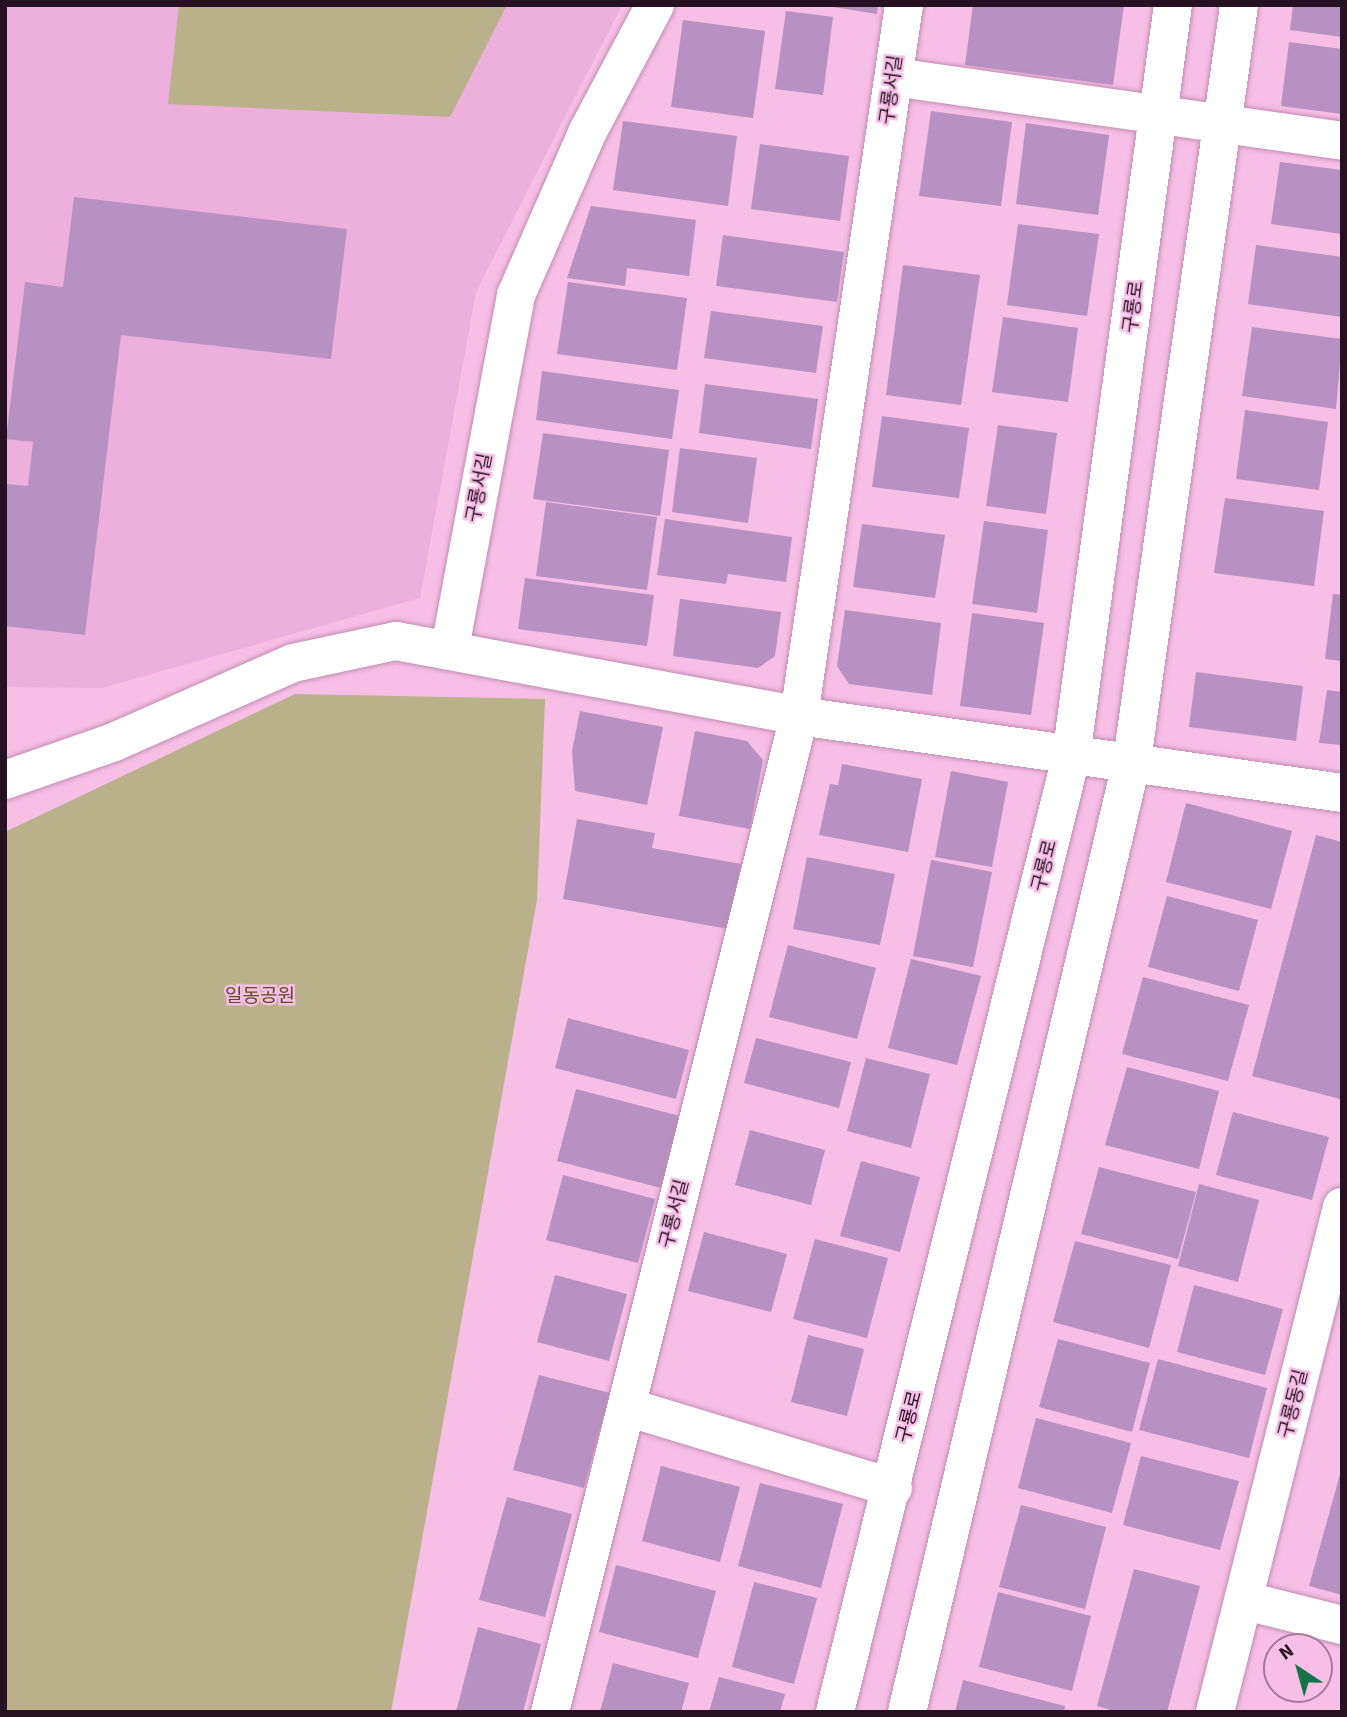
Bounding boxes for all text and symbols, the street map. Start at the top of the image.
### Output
street label: 구룡서길 [876,54,908,126]
street label: 구룡로 [1119,279,1149,335]
street label: 구룡서길 [462,452,498,524]
street label: 구룡로 [1028,838,1062,894]
park label: 일동공원 [225,986,295,1008]
street label: 구룡서길 [655,1177,695,1251]
street label: 구룡동길 [1274,1367,1314,1441]
street label: 구룡로 [893,1389,927,1445]
north arrow [1263,1633,1333,1703]
text: N [1273,1638,1300,1667]

